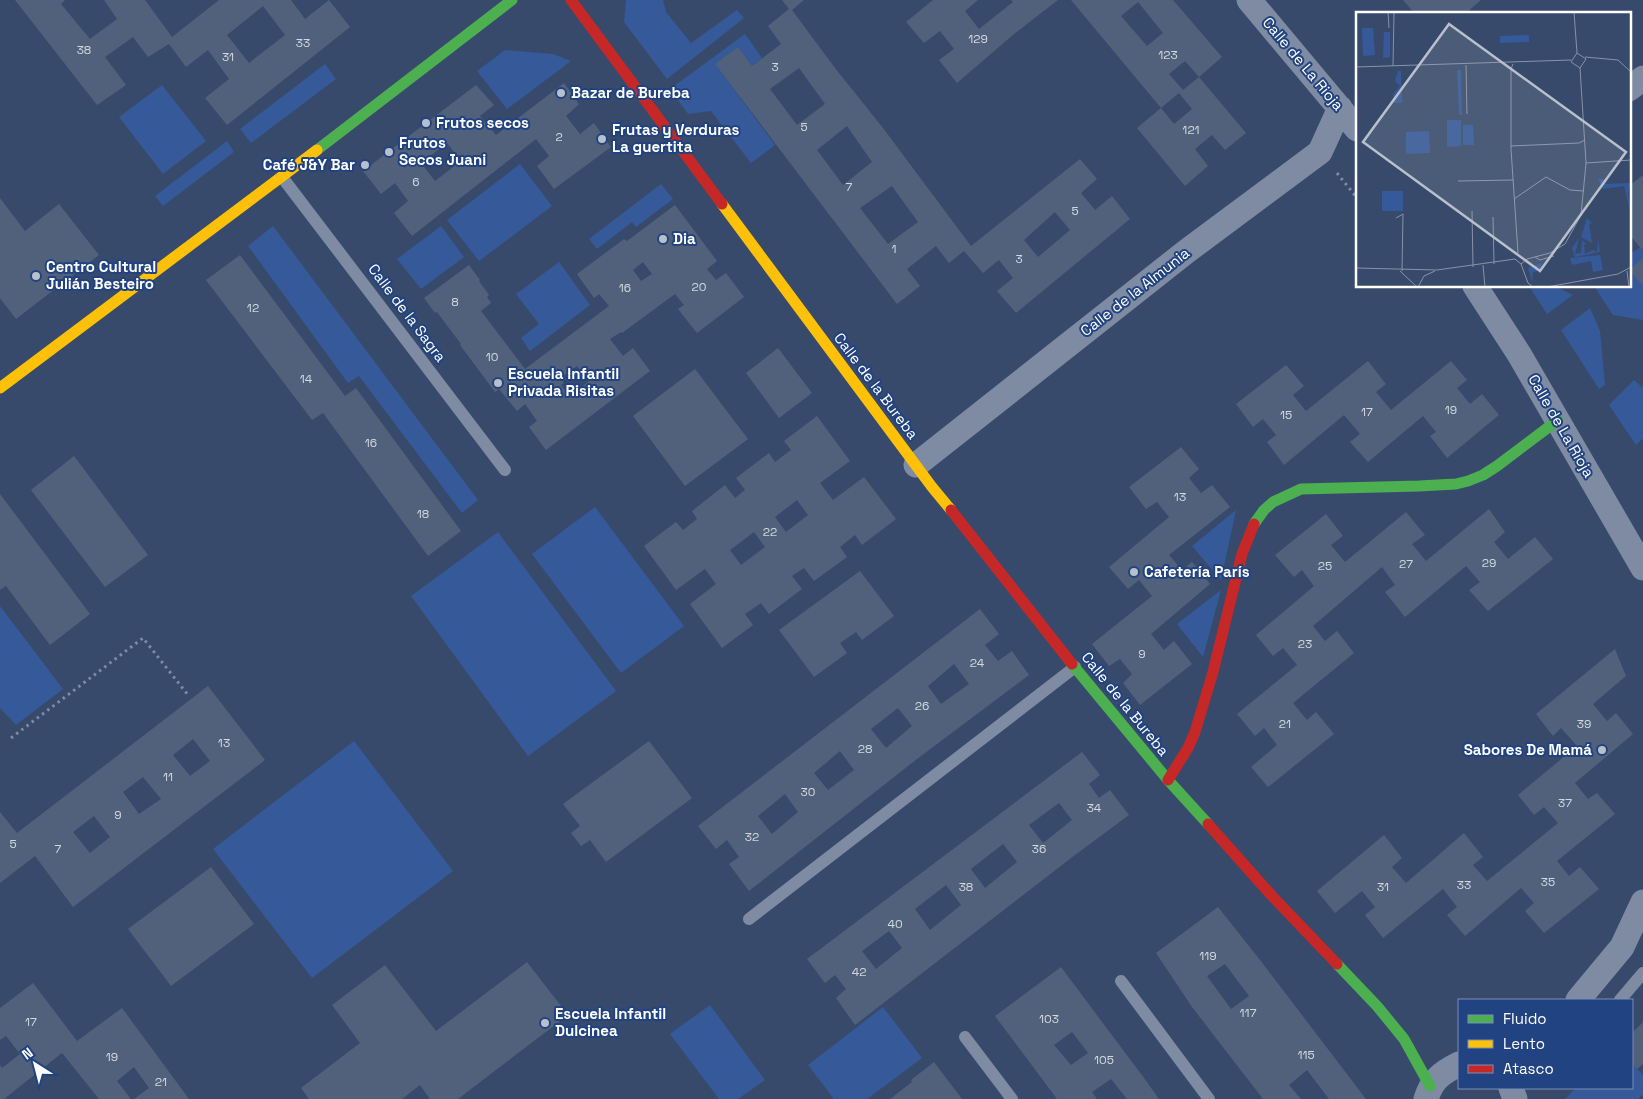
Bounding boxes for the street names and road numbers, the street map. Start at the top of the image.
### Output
street label: Calle de La Rioja [1259,13,1348,115]
street label: Calle de la Almunia [1076,243,1193,340]
street label: Calle de la Sagra [364,260,451,366]
street label: Calle de la Bureba [830,329,923,443]
street label: Calle de La Rioja [1524,371,1599,481]
street label: Calle de la Bureba [1078,648,1173,760]

